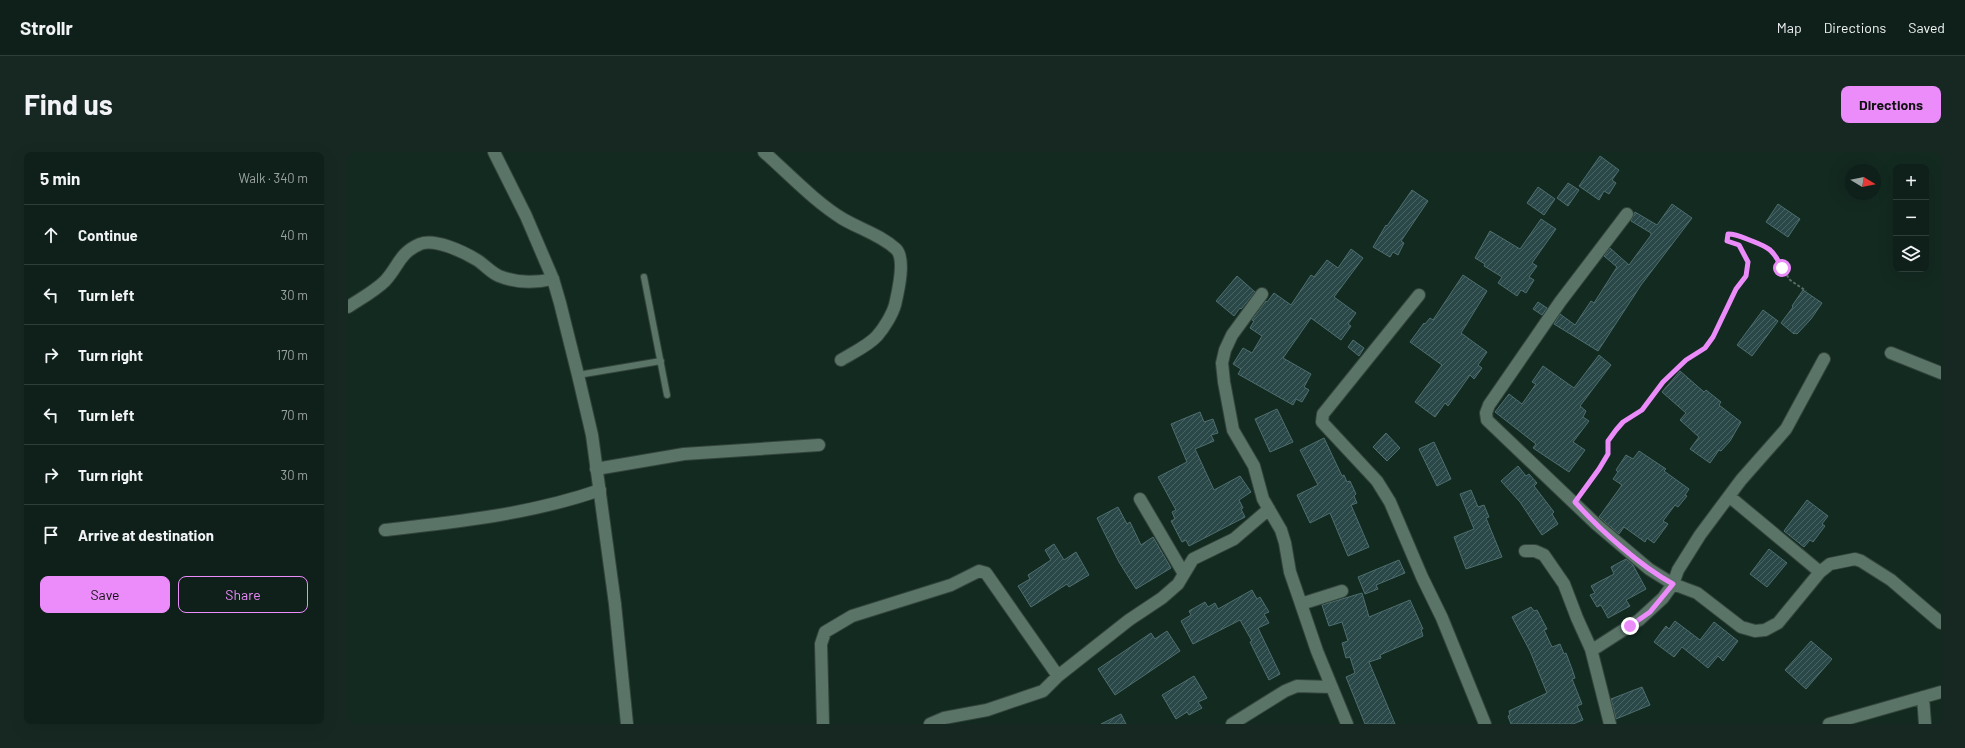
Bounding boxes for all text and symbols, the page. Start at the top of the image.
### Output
text: Strollr [20,16,73,39]
text: Map [1777,19,1802,36]
text: Directions [1824,19,1886,36]
text: Saved [1908,19,1945,36]
button: Directions [1841,86,1941,123]
text: Find us [24,87,113,121]
north arrow [1845,164,1881,200]
map controls [1893,164,1929,272]
button: + [1893,164,1929,200]
text: 5 min [40,168,80,188]
text: Walk · 340 m [239,170,308,186]
button: − [1893,200,1929,236]
icon: ahead [40,224,62,246]
text: Continue [78,226,138,244]
text: 40 m [280,227,308,243]
button: layers [1893,236,1929,272]
route start [1773,259,1791,277]
icon: left [40,284,62,306]
text: Turn left [78,286,134,304]
text: 30 m [281,287,308,303]
icon: right [40,344,62,366]
text: Turn right [78,346,143,364]
text: 170 m [277,347,308,363]
icon: left [40,404,62,426]
text: Turn left [78,406,134,424]
text: 70 m [281,407,308,423]
icon: right [40,464,62,486]
text: Turn right [78,466,143,484]
text: 30 m [281,467,308,483]
icon: arrive [40,524,62,546]
text: Arrive at destination [78,526,214,544]
button: Save [40,576,170,613]
button: Share [178,576,308,613]
route end [1621,617,1639,635]

